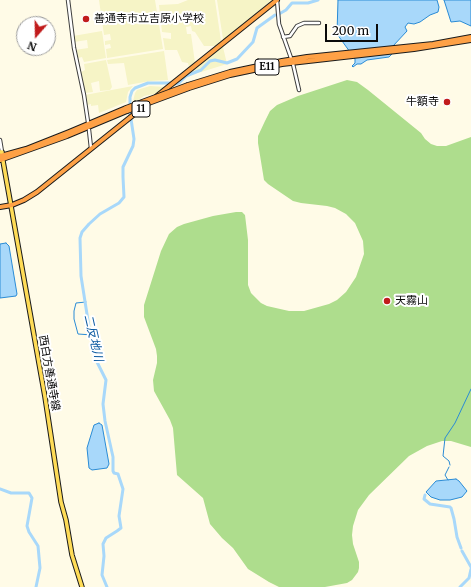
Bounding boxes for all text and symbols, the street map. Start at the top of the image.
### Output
place label: 善通寺市立吉原小学校 [94,12,204,26]
marker: 善通寺市立吉原小学校 [81,14,91,24]
north arrow [16,16,56,56]
scale bar [327,16,380,42]
text: 200 m [332,23,369,38]
text: N [26,38,39,54]
road number: E11 [255,59,279,75]
place label: 牛額寺 [406,95,439,109]
marker: 牛額寺 [442,97,452,107]
road number: 11 [132,101,150,117]
place label: 天霧山 [395,294,428,308]
marker: 天霧山 [382,296,392,306]
water label: 二反地川 [81,313,105,363]
street label: 西白方善通寺線 [36,334,62,412]

